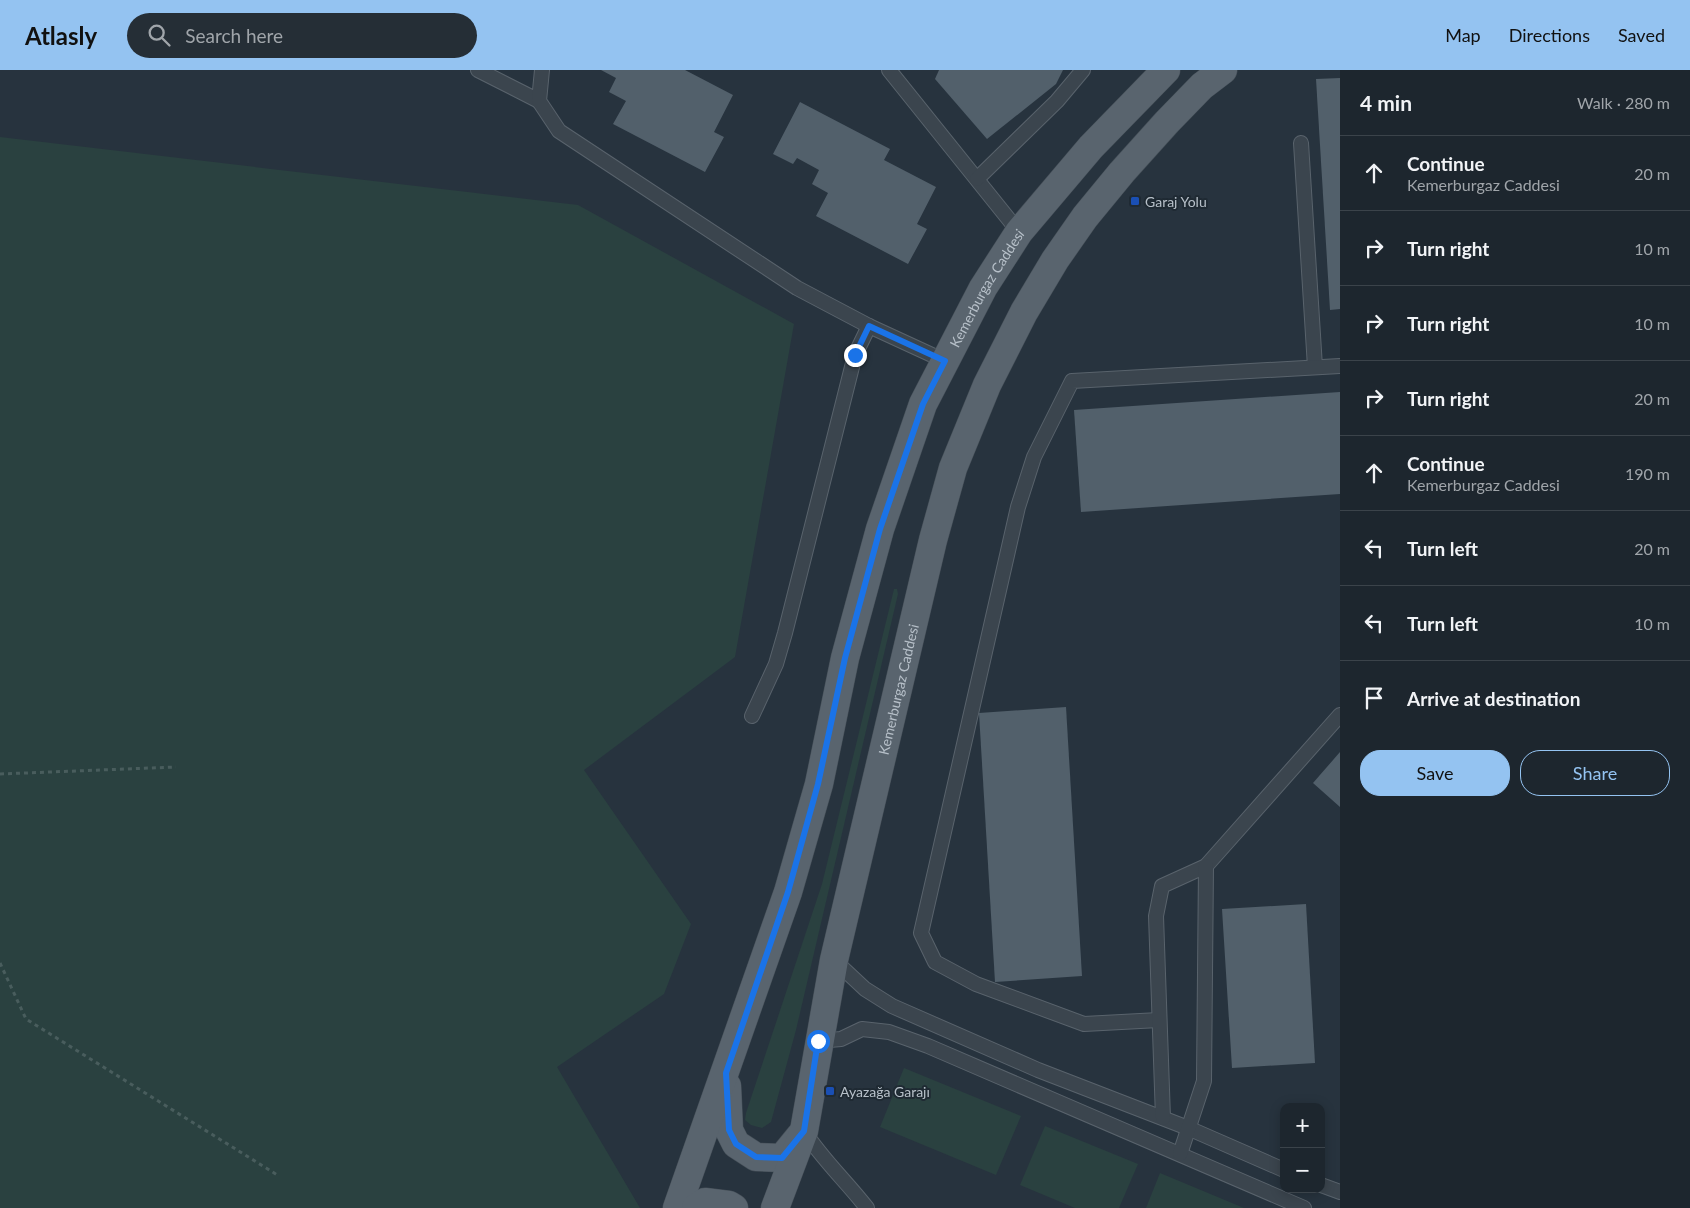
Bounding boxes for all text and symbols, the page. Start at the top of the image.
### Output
search box [127,13,477,58]
text: Atlasly [25,21,97,50]
icon: search [145,21,173,49]
text: Search here [185,24,283,47]
text: Map [1445,24,1481,46]
text: Directions [1509,24,1590,46]
text: Saved [1618,24,1665,46]
text: 4 min [1360,90,1412,115]
text: Walk · 280 m [1577,93,1670,112]
text: Continue [1407,152,1485,175]
icon: ahead [1360,159,1388,187]
text: 20 m [1634,164,1670,183]
text: Kemerburgaz Caddesi [1407,175,1560,194]
place label: Garaj Yolu [1145,193,1207,210]
marker: Garaj Yolu [1129,195,1141,207]
street label: Kemerburgaz Caddesi [945,225,1027,350]
icon: right [1360,234,1388,262]
text: Turn right [1407,237,1489,260]
text: 10 m [1634,239,1670,258]
icon: right [1360,309,1388,337]
text: Turn right [1407,312,1489,335]
text: 10 m [1634,314,1670,333]
route end [844,344,867,367]
icon: right [1360,384,1388,412]
text: Turn right [1407,387,1489,410]
text: 20 m [1634,389,1670,408]
text: Continue [1407,452,1485,475]
icon: ahead [1360,459,1388,487]
text: 190 m [1625,464,1670,483]
text: Kemerburgaz Caddesi [1407,475,1560,494]
icon: left [1360,534,1388,562]
text: Turn left [1407,537,1478,560]
text: 20 m [1634,539,1670,558]
icon: left [1360,609,1388,637]
text: Turn left [1407,612,1478,635]
text: 10 m [1634,614,1670,633]
street label: Kemerburgaz Caddesi [874,622,921,756]
icon: arrive [1360,684,1388,712]
text: Arrive at destination [1407,687,1580,710]
button: Save [1360,750,1510,796]
button: Share [1520,750,1670,796]
route start [807,1030,830,1053]
place label: Ayazağa Garajı [840,1083,930,1100]
marker: Ayazağa Garajı [824,1085,836,1097]
map controls [1280,1103,1325,1193]
button: + [1280,1103,1325,1148]
button: − [1280,1148,1325,1193]

